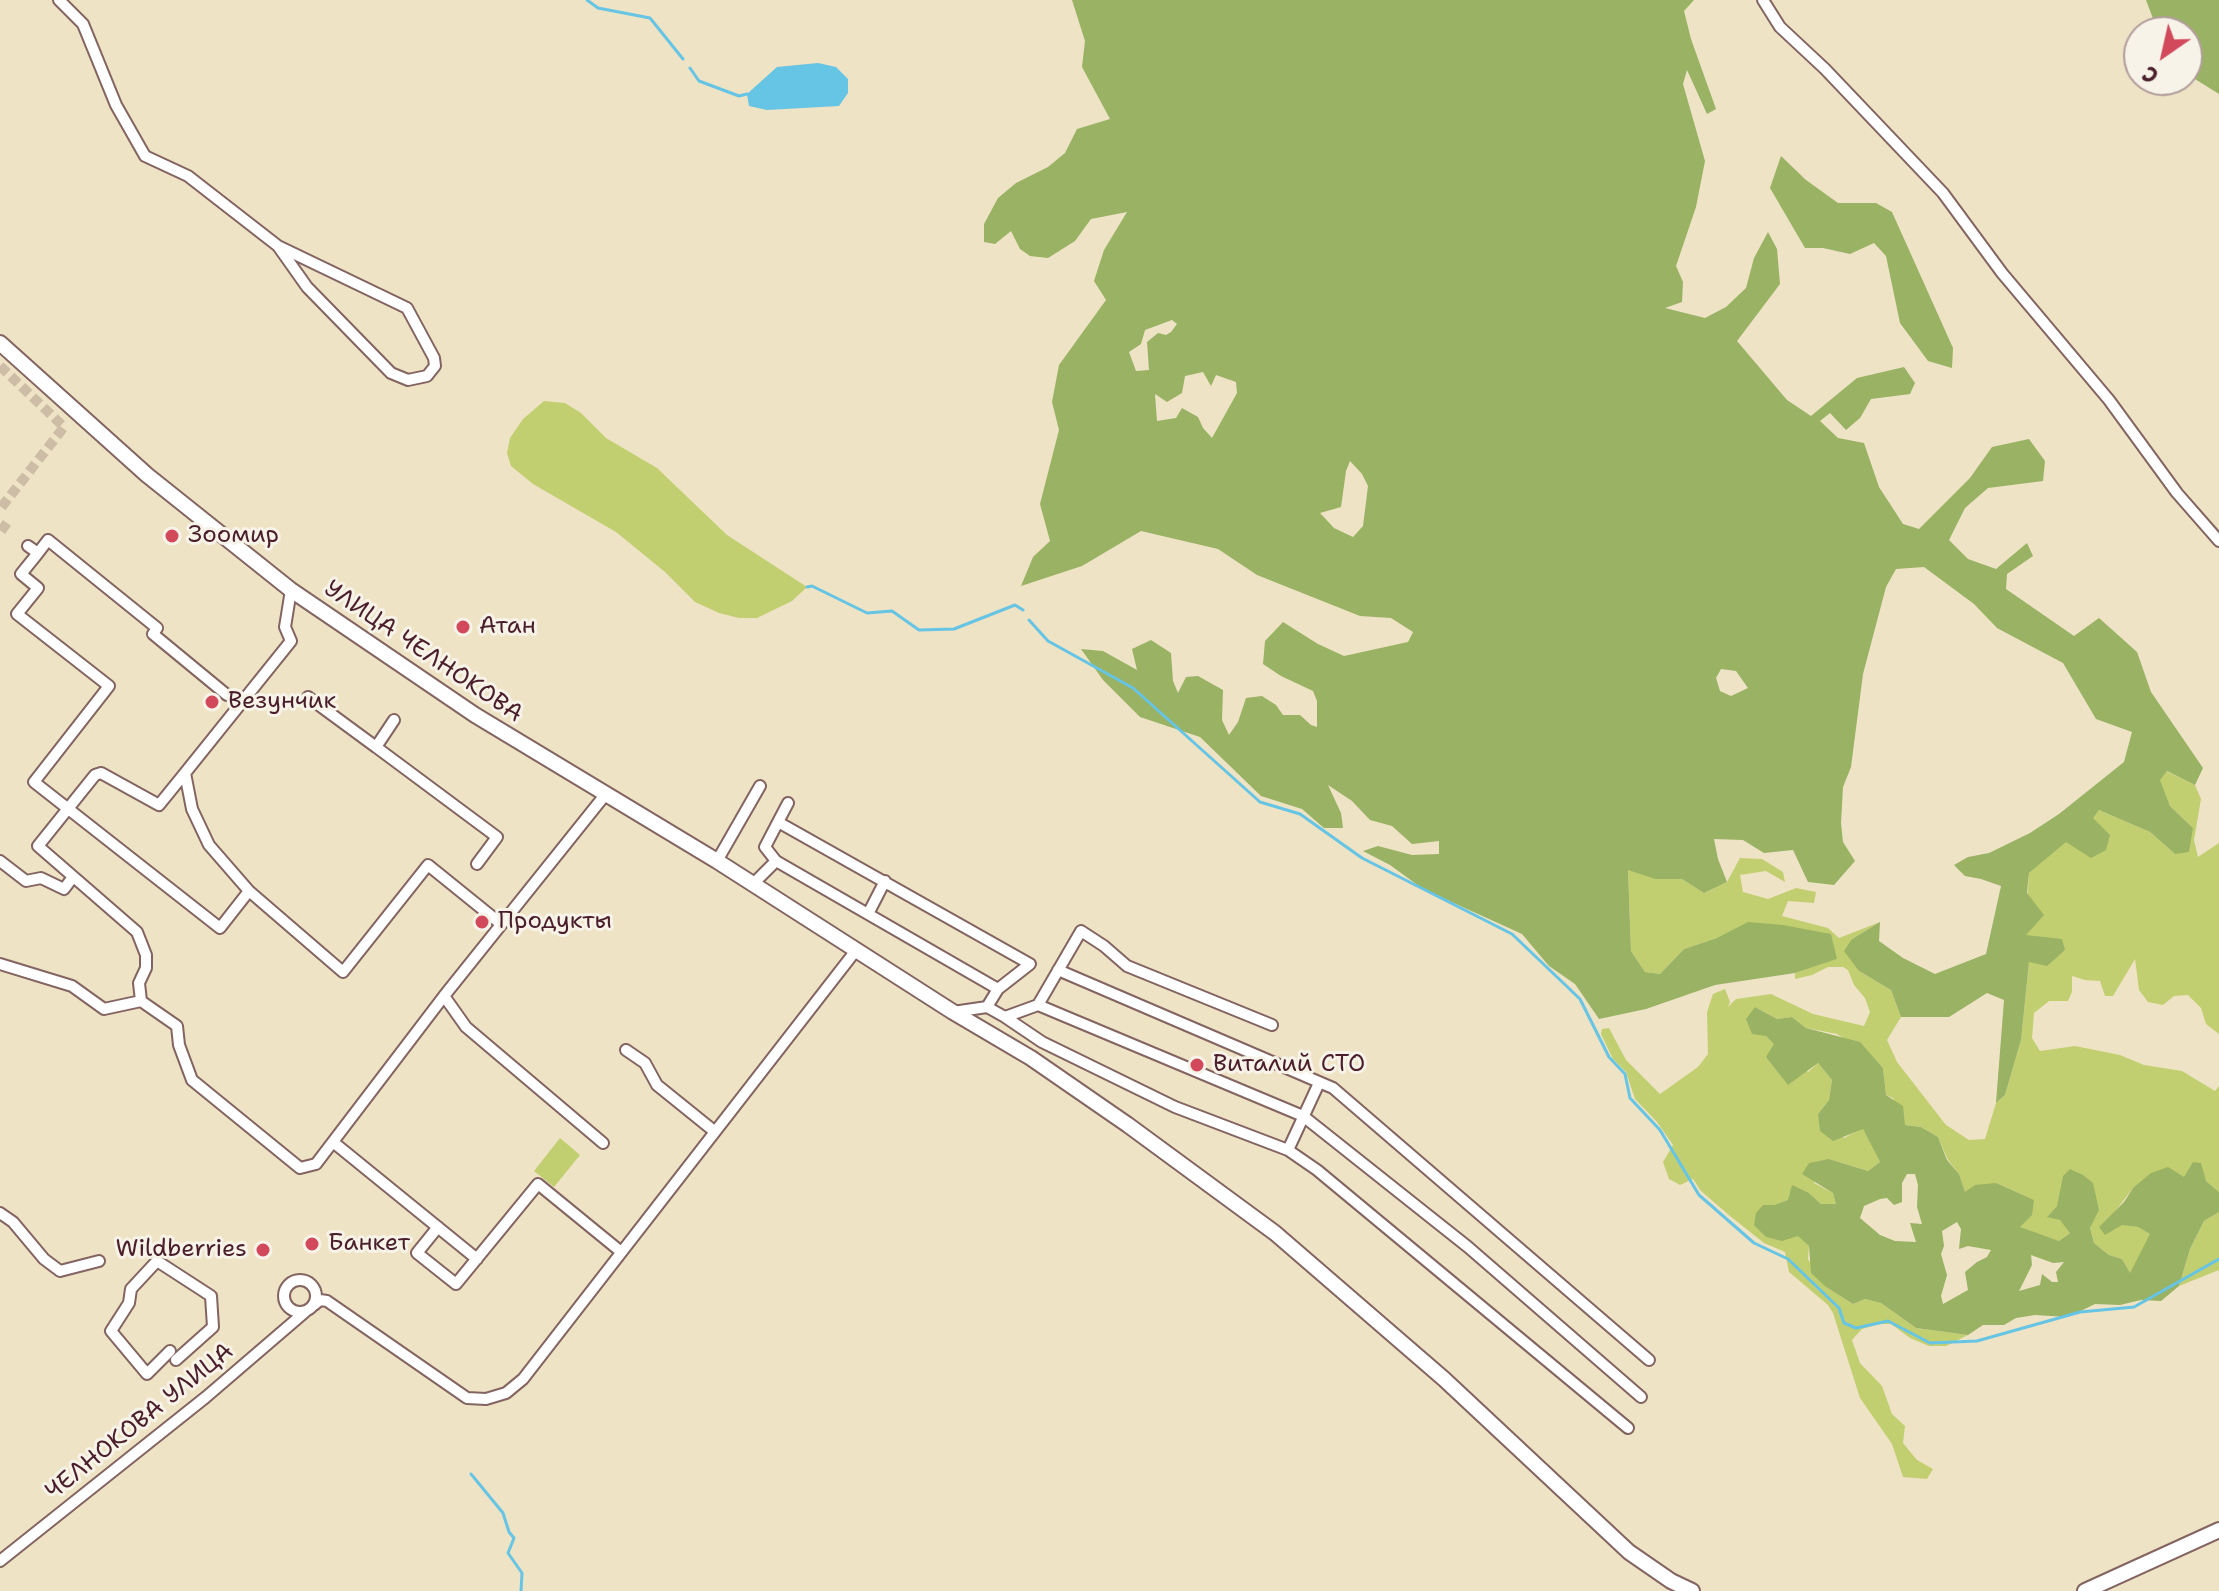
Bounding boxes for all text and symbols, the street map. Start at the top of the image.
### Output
north arrow [2123,16,2203,96]
text: С [2137,59,2164,90]
place label: Зоомир [188,522,279,550]
marker: Зоомир [163,527,181,545]
street label: УЛИЦА ЧЕЛНОКОВА [318,575,528,729]
place label: Атан [479,613,536,641]
marker: Атан [454,618,472,636]
place label: Везунчик [228,688,336,716]
marker: Везунчик [203,693,221,711]
place label: Продукты [498,908,612,936]
marker: Продукты [473,913,491,931]
place label: Виталий СТО [1213,1051,1365,1079]
marker: Виталий СТО [1188,1056,1206,1074]
place label: Банкет [328,1230,410,1258]
marker: Банкет [303,1235,321,1253]
place label: Wildberries [115,1236,247,1264]
marker: Wildberries [254,1241,272,1259]
street label: ЧЕЛНОКОВА УЛИЦА [40,1337,240,1507]

